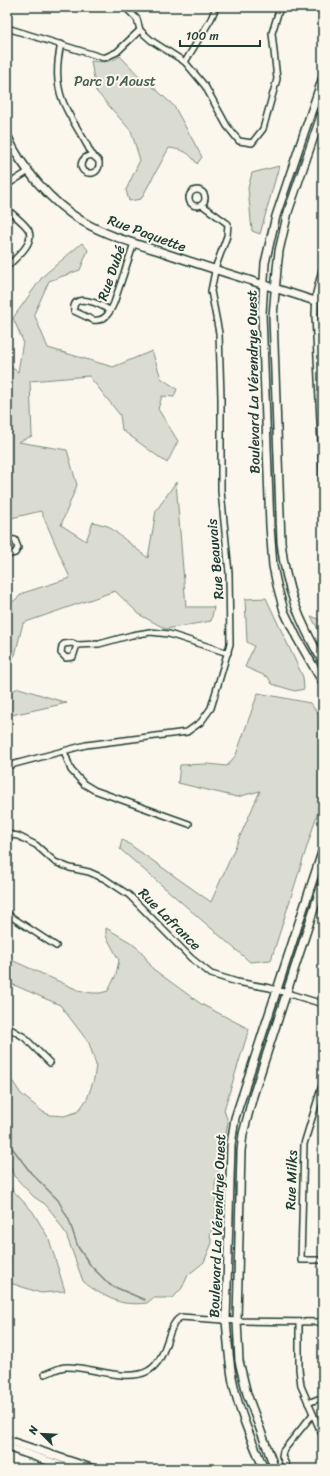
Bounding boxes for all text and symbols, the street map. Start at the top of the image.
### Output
scale bar [180,22,260,48]
text: 100 m [186,25,219,47]
park label: Parc D'Aoust [74,69,156,94]
street label: Rue Paquette [104,208,190,259]
street label: Rue Dubé [90,242,133,304]
street label: Boulevard La Vérendrye Ouest [239,290,268,474]
street label: Rue Beauvais [199,517,231,600]
street label: Rue Lafrance [132,882,207,957]
street label: Boulevard La Vérendrye Ouest [202,1134,233,1318]
street label: Rue Milks [278,1149,305,1210]
north arrow [22,1414,62,1454]
text: N [23,1422,44,1438]

